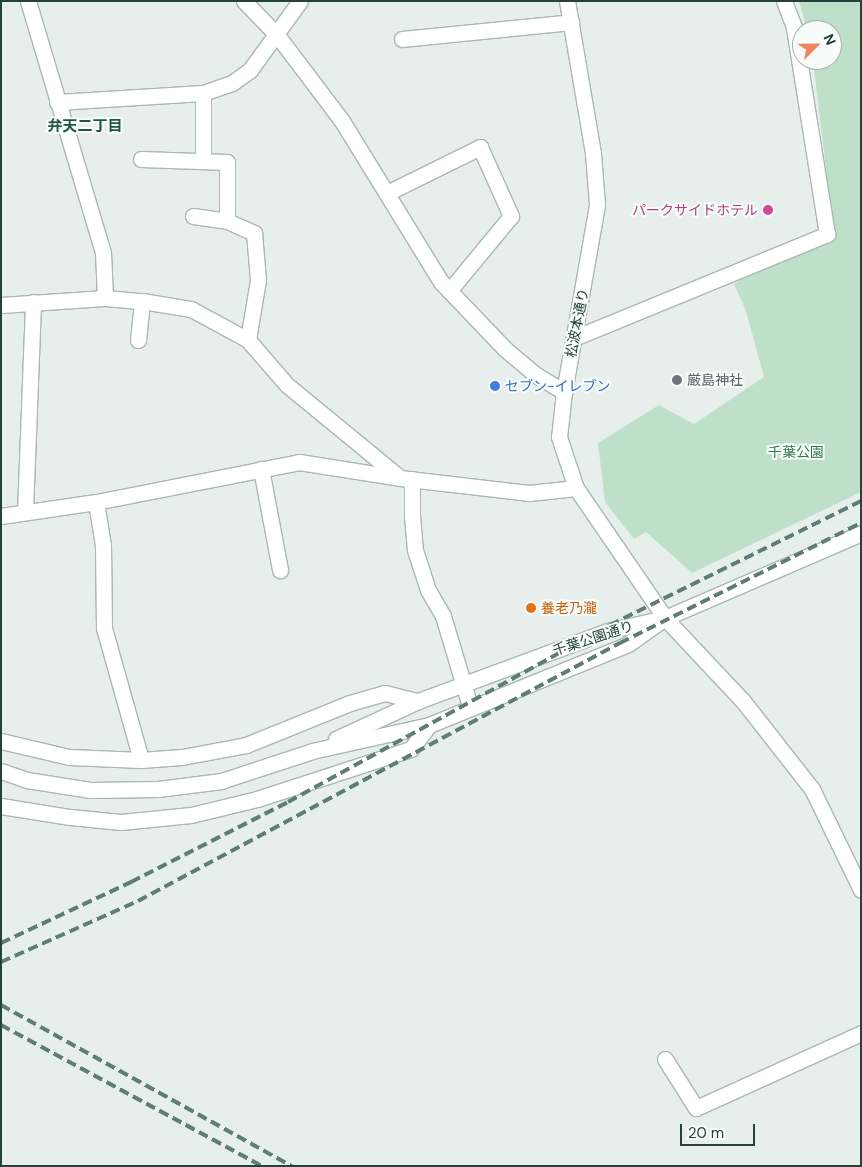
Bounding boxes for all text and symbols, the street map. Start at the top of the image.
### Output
north arrow [792,20,842,70]
text: N [820,31,840,48]
district label: 弁天二丁目 [48,118,122,136]
place label: パークサイドホテル [632,202,758,218]
marker: パークサイドホテル [762,204,774,216]
street label: 松波本通り [562,287,592,359]
place label: 厳島神社 [687,372,743,388]
marker: 厳島神社 [671,374,683,386]
place label: セブン-イレブン [505,378,611,394]
marker: セブン-イレブン [489,380,501,392]
park label: 千葉公園 [768,444,824,460]
place label: 養老乃瀧 [541,600,597,616]
marker: 養老乃瀧 [525,602,537,614]
street label: 千葉公園通り [550,617,636,659]
scale bar [682,1114,757,1146]
text: 20 m [688,1123,724,1143]

